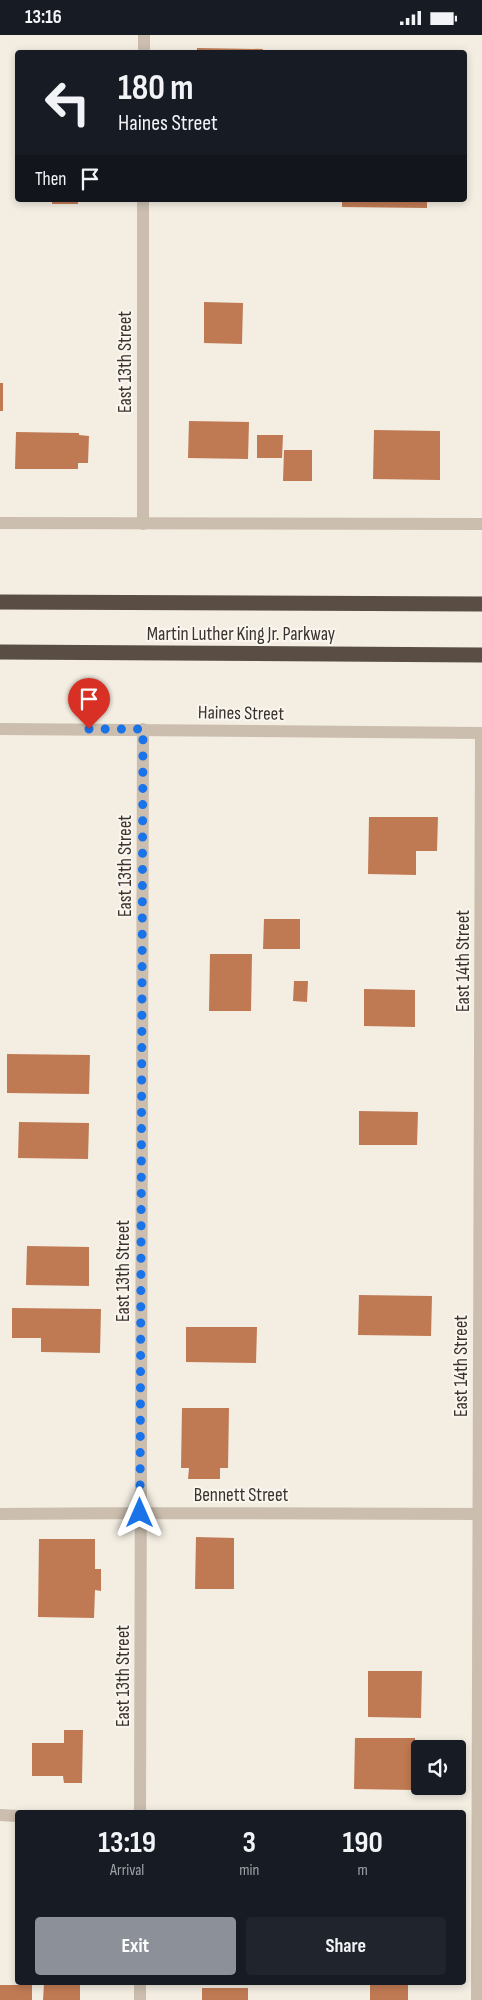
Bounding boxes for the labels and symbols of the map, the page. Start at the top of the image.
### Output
street label: East 13th Street [114,311,137,413]
street label: Martin Luther King Jr. Parkway [147,623,336,646]
pin [68,678,110,729]
street label: Haines Street [198,701,284,726]
street label: East 13th Street [114,815,137,917]
street label: East 14th Street [452,910,475,1012]
street label: East 13th Street [112,1220,135,1322]
street label: East 14th Street [450,1315,473,1417]
street label: Bennett Street [194,1484,289,1507]
position arrow [113,1486,165,1538]
street label: East 13th Street [112,1625,135,1727]

